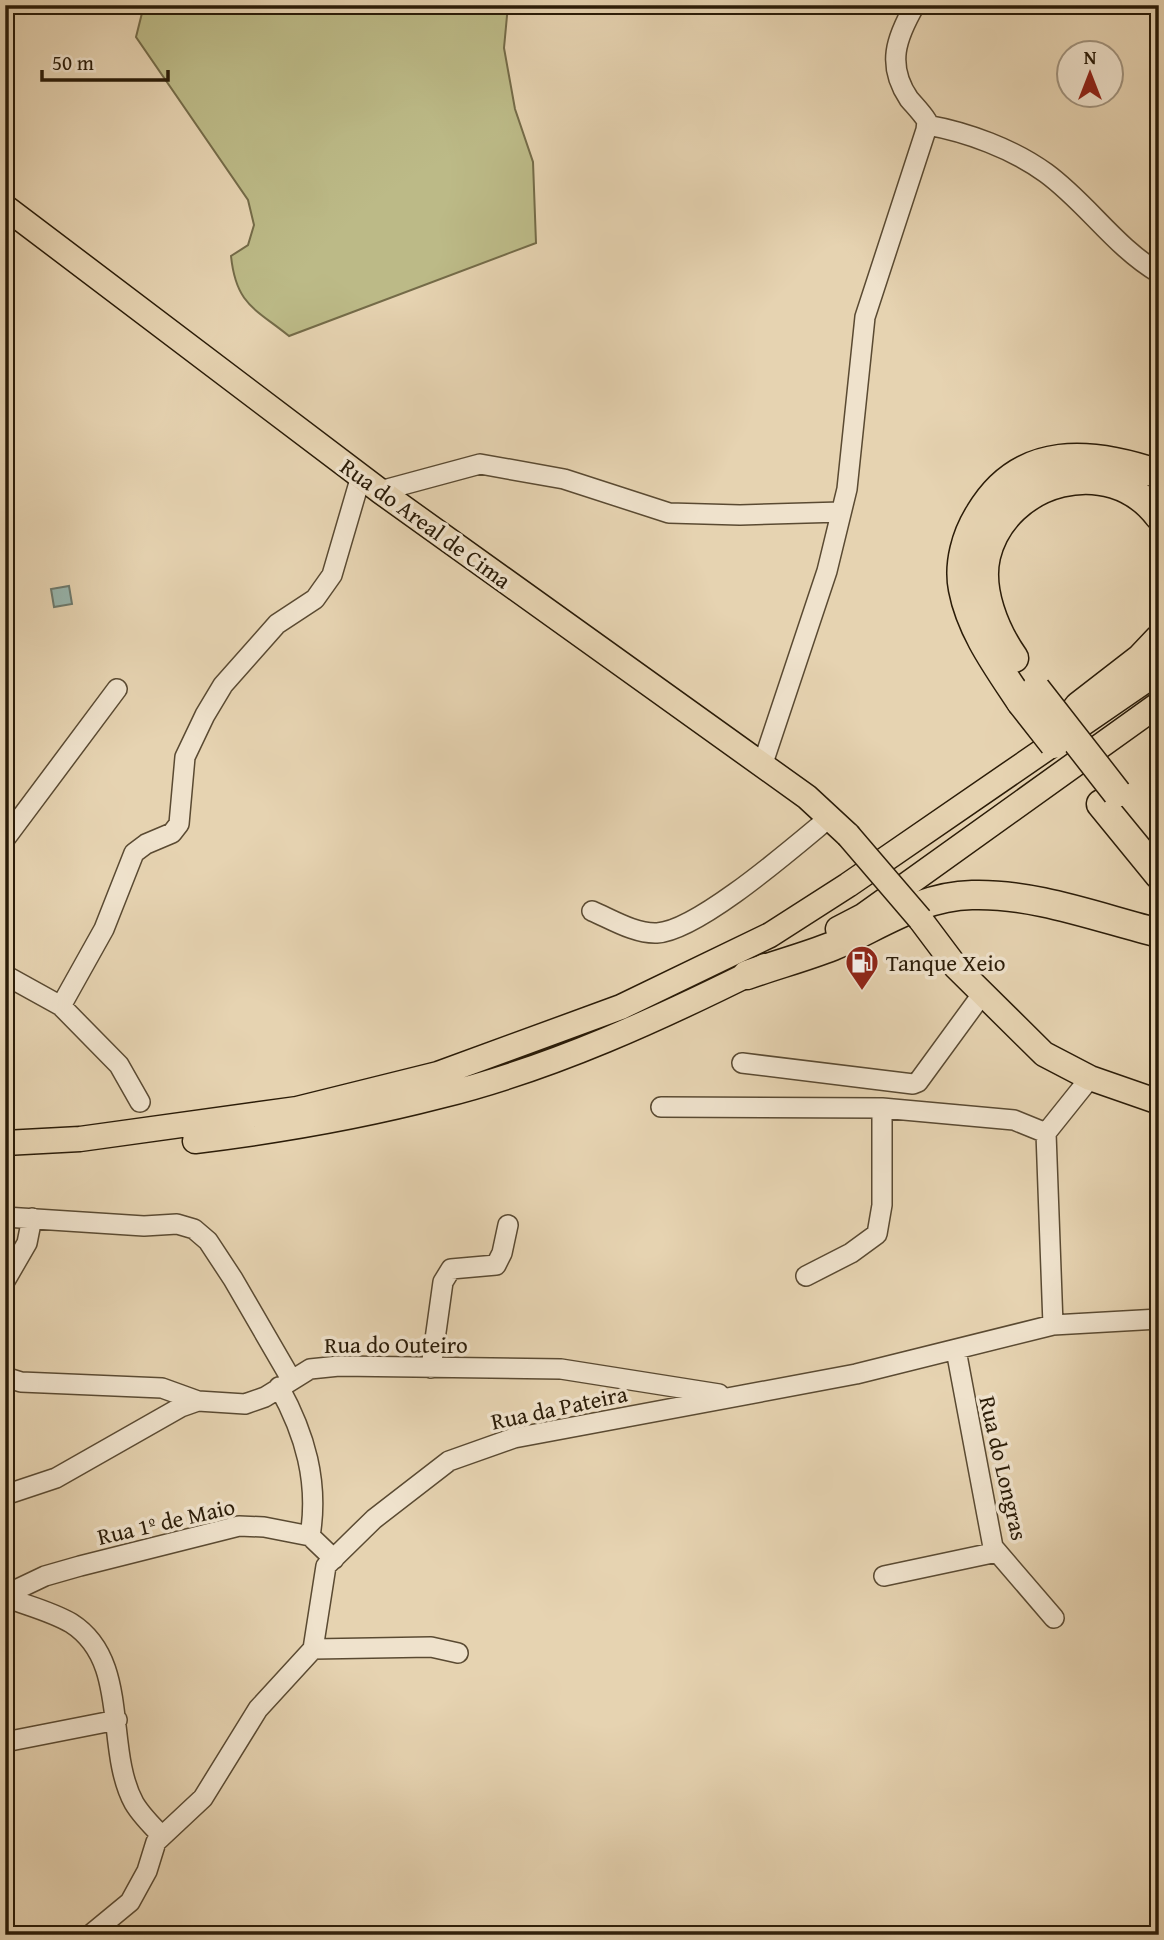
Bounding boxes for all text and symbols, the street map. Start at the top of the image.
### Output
scale bar [42,38,168,82]
north arrow [1056,38,1126,108]
text: N [1084,43,1097,71]
text: 50 m [52,47,94,78]
street label: Rua do Areal de Cima [334,450,518,596]
fuel station icon: Tanque Xeio [843,943,881,992]
place label: Tanque Xeio [886,946,1005,979]
street label: Rua do Outeiro [324,1328,468,1361]
street label: Rua da Pateira [488,1376,630,1438]
street label: Rua do Longras [971,1393,1037,1543]
street label: Rua 1º de Maio [94,1489,238,1553]

